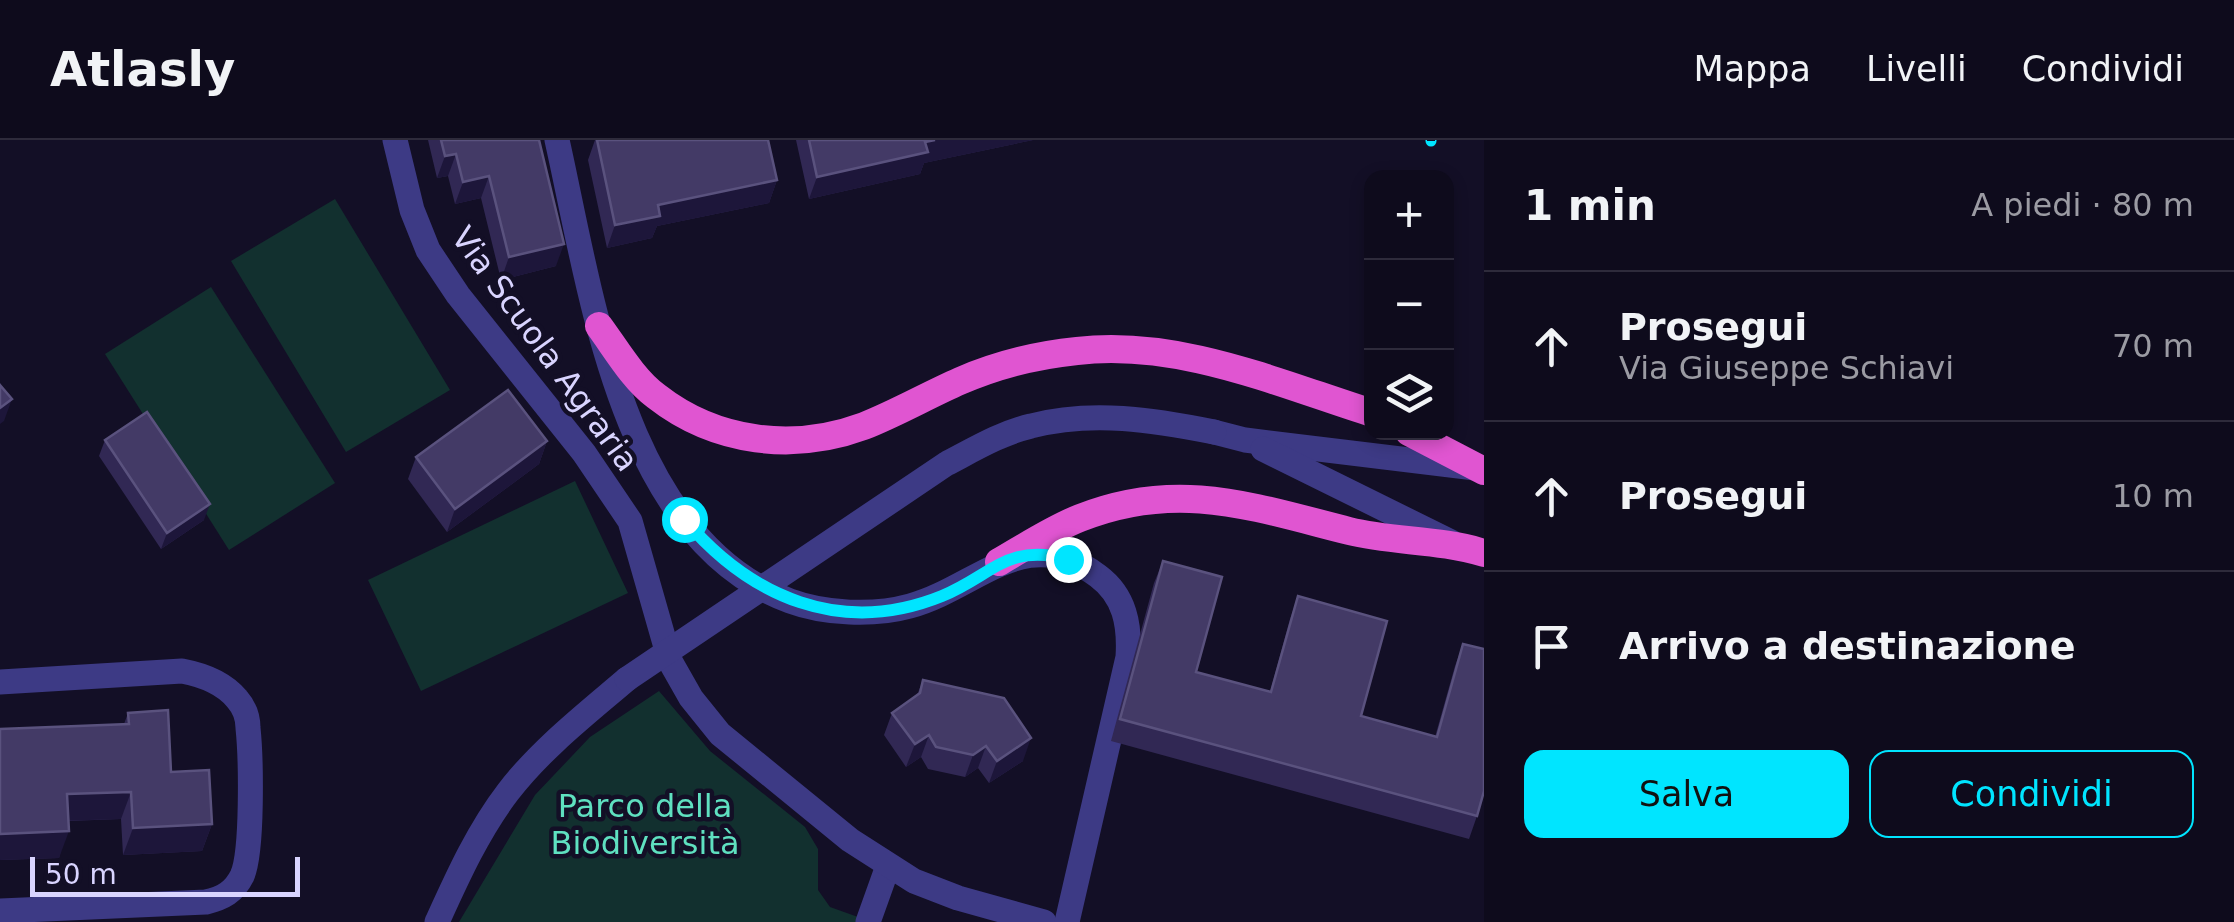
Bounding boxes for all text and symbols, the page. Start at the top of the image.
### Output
text: Atlasly [50,41,235,97]
text: Mappa [1693,49,1811,89]
text: Livelli [1866,49,1967,89]
text: Condividi [2022,49,2184,89]
map controls [1364,170,1454,440]
button: + [1364,170,1454,260]
text: 1 min [1524,181,1656,230]
text: A piedi · 80 m [1971,186,2194,224]
street label: Via Scuola Agraria [444,219,646,479]
button: − [1364,260,1454,350]
text: Prosegui [1619,305,1807,349]
icon: ahead [1524,319,1579,374]
text: 70 m [2112,327,2194,365]
text: Via Giuseppe Schiavi [1619,349,1954,387]
button: layers [1364,350,1454,440]
icon: ahead [1524,469,1579,524]
text: Prosegui [1619,474,1807,518]
text: 10 m [2112,477,2194,515]
route start [662,497,708,543]
route end [1046,537,1092,583]
icon: arrive [1524,619,1579,674]
text: Arrivo a destinazione [1619,624,2075,668]
button: Salva [1524,750,1849,838]
button: Condividi [1869,750,2194,838]
park label: Parco della Biodiversità [550,787,740,862]
scale bar [30,852,300,896]
text: 50 m [45,858,117,891]

